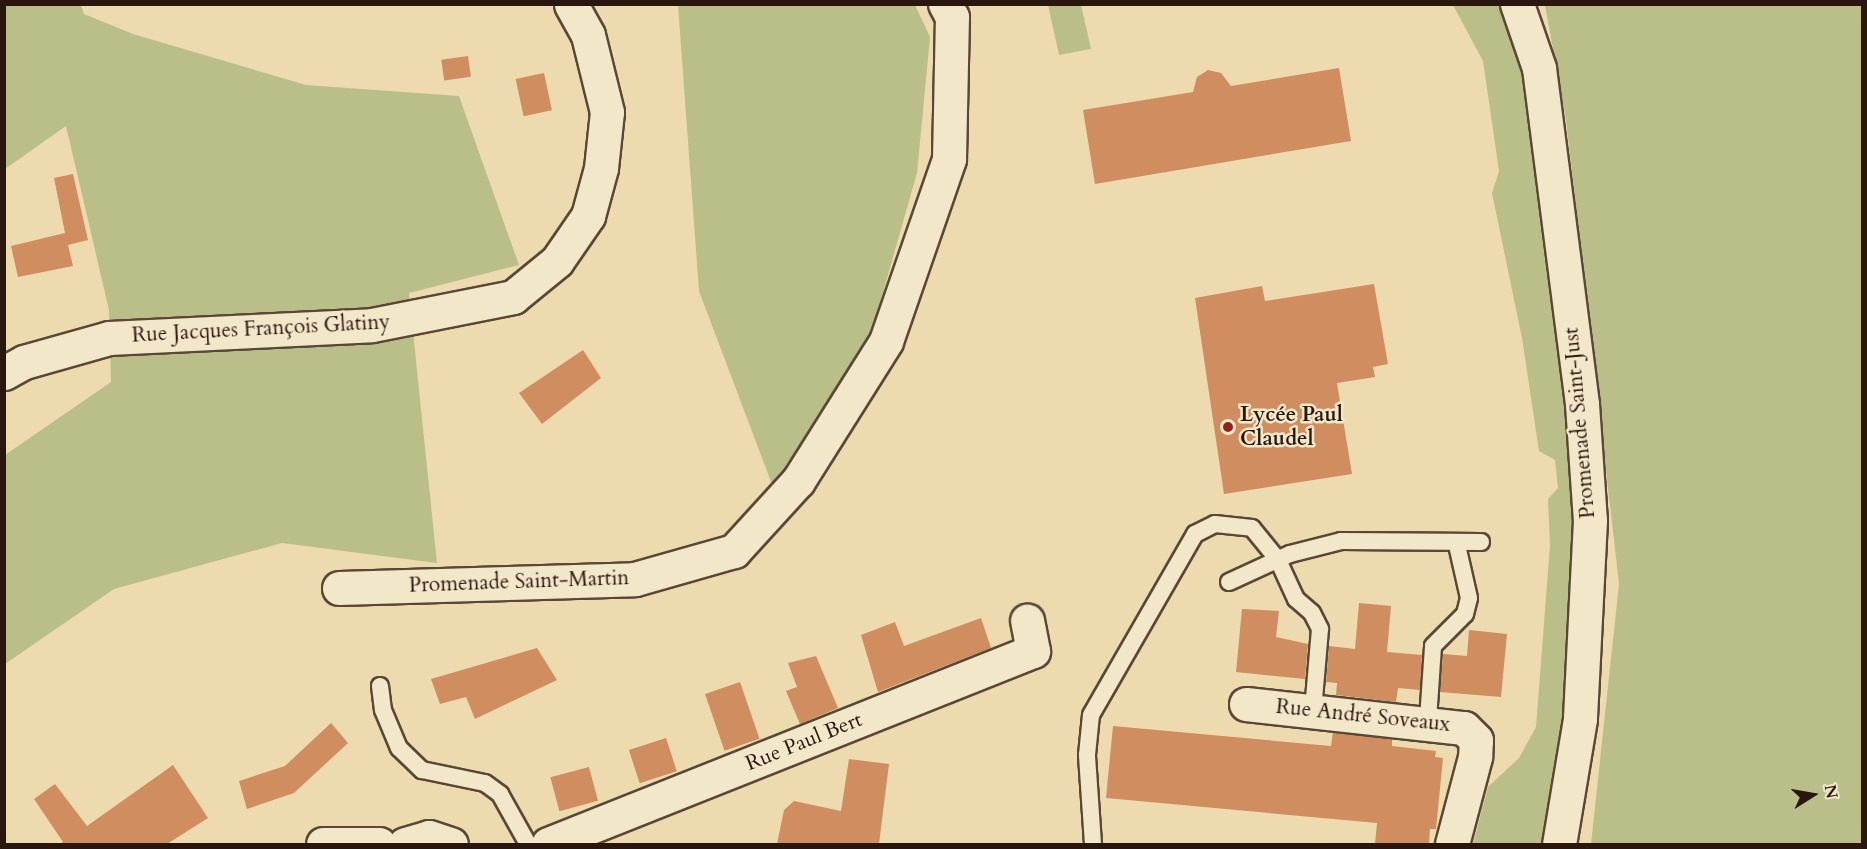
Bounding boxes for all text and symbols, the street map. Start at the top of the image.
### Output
street label: Rue Jacques François Glatiny [131,310,391,348]
street label: Promenade Saint-Just [1559,326,1601,520]
place label: Lycée Paul Claudel [1240,402,1343,452]
marker: Lycée Paul Claudel [1221,420,1235,434]
street label: Promenade Saint-Martin [408,566,630,598]
street label: Rue André Soveaux [1275,694,1451,738]
street label: Rue Paul Bert [742,707,866,777]
north arrow [1783,765,1843,825]
text: N [1819,783,1843,800]

